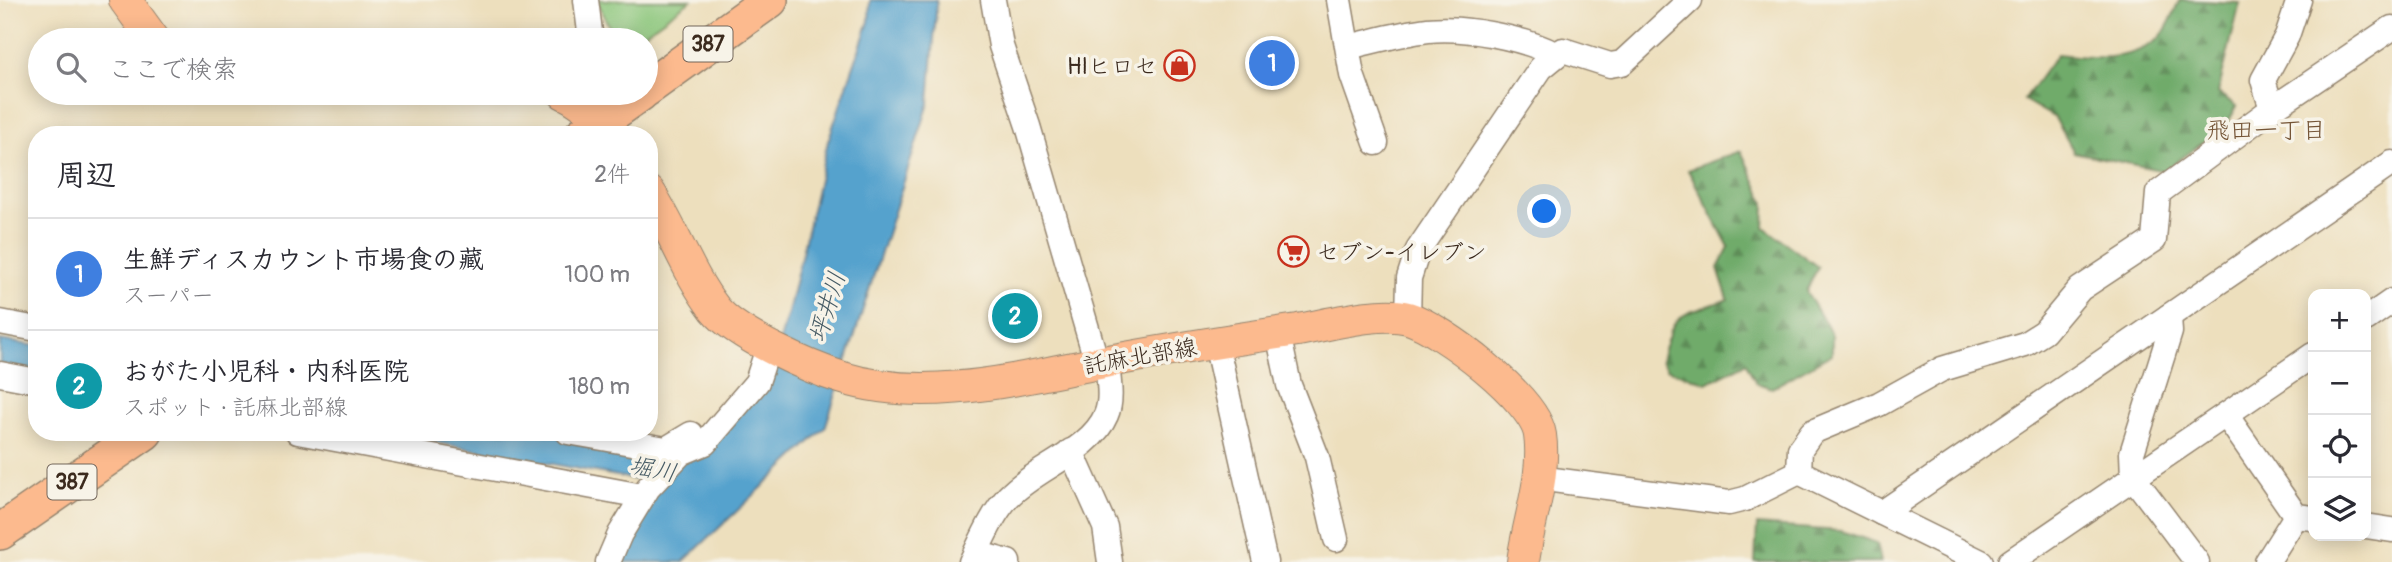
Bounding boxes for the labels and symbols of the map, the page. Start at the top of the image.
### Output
road number: 387 [684,26,732,61]
pin: 1 [1249,37,1295,89]
shop icon: HIヒロセ [1163,49,1197,83]
place label: HIヒロセ [1067,52,1157,81]
district label: 飛田一丁目 [2206,116,2326,145]
your location [1527,194,1561,228]
supermarket icon: セブン-イレブン [1276,235,1310,269]
place label: セブン-イレブン [1316,238,1487,267]
water label: 坪井川 [803,268,852,346]
pin: 2 [992,290,1038,342]
street label: 託麻北部線 [1081,332,1199,381]
water label: 堀川 [627,451,679,488]
road number: 387 [48,464,96,500]

